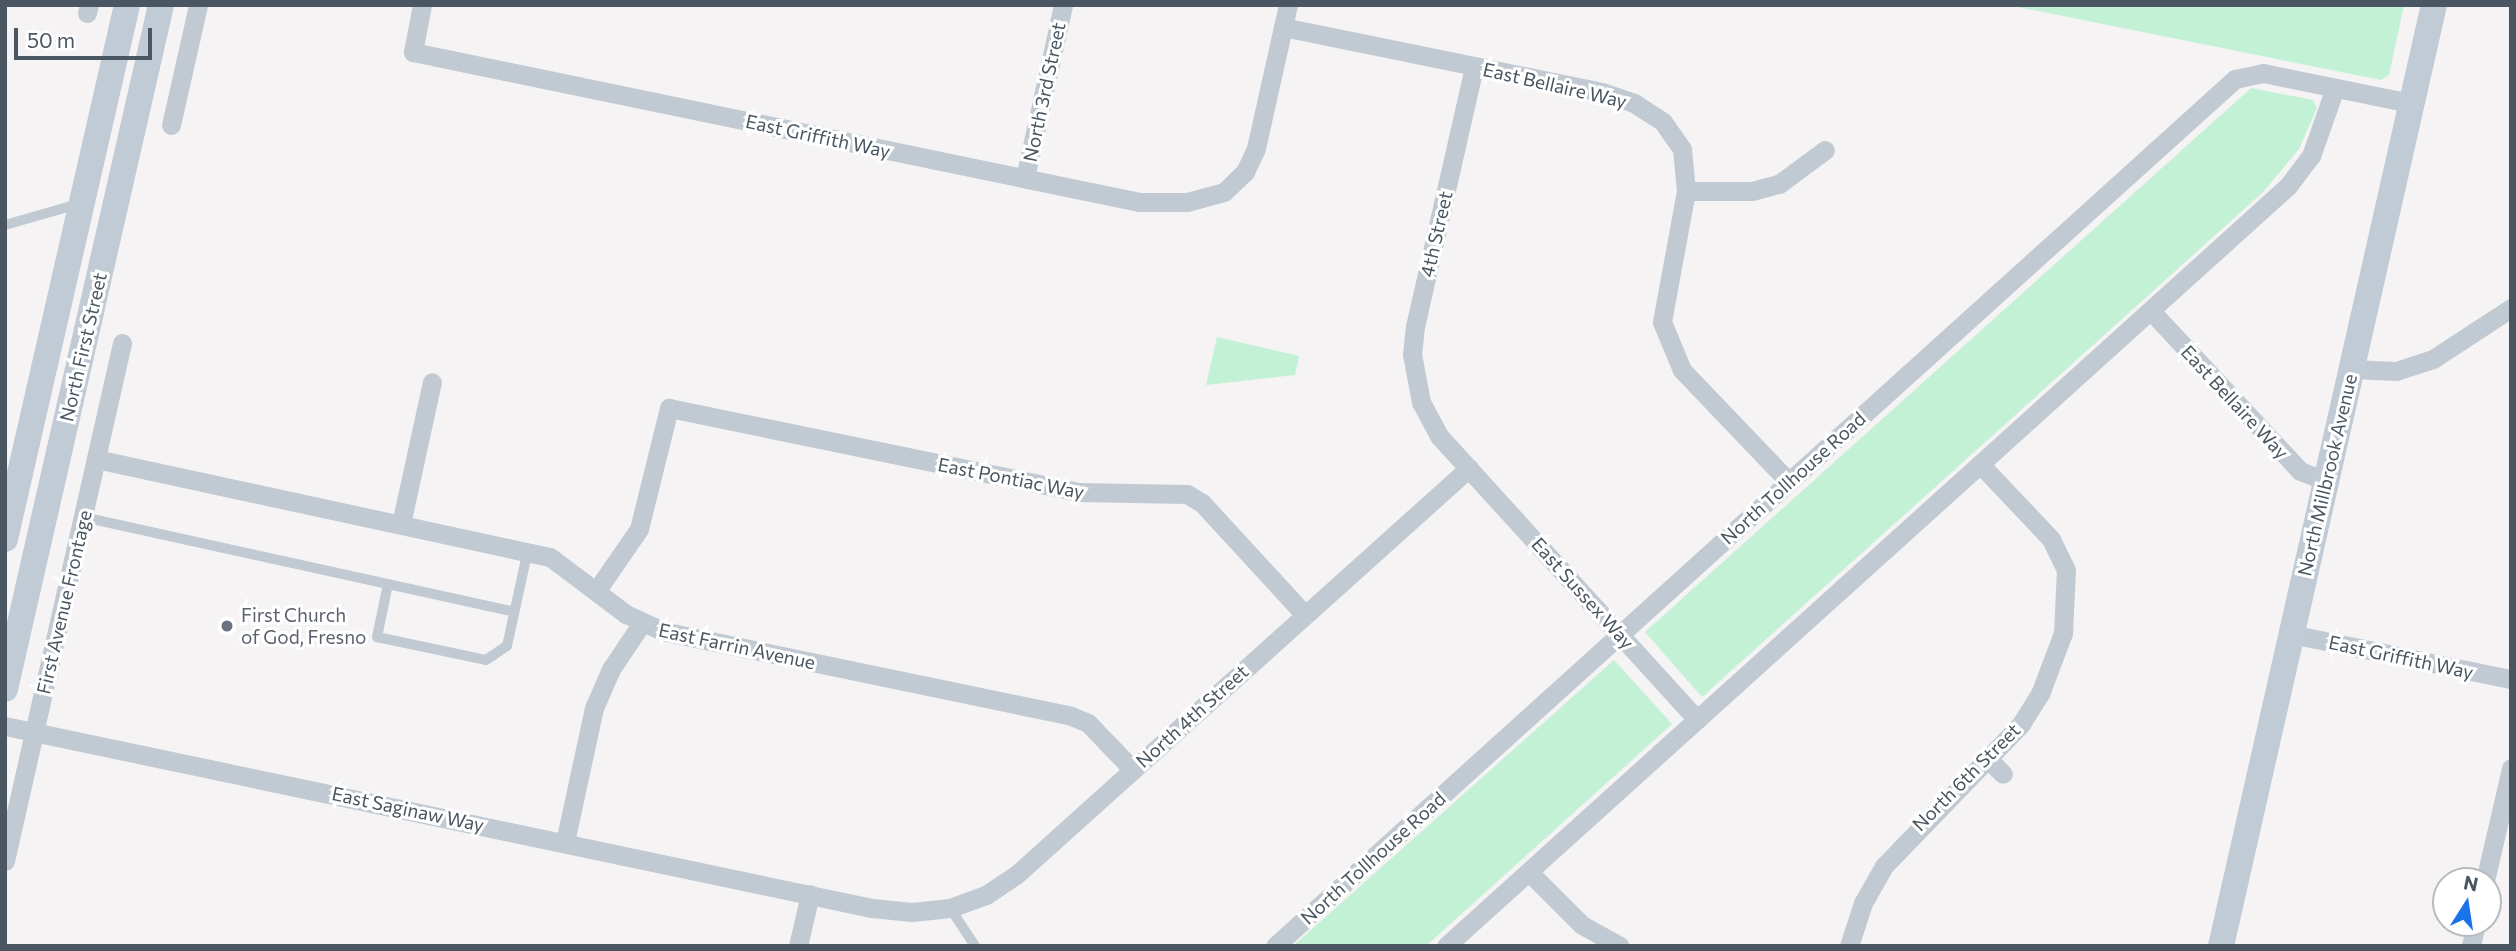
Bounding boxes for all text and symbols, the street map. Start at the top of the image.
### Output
scale bar [18,14,156,58]
street label: North 3rd Street [1018,20,1070,164]
text: 50 m [27,27,75,52]
street label: East Bellaire Way [1481,57,1629,113]
street label: East Griffith Way [744,110,892,162]
street label: 4th Street [1415,189,1457,279]
street label: North First Street [55,270,111,424]
street label: East Bellaire Way [2177,341,2293,463]
street label: North Millbrook Avenue [2293,372,2361,578]
street label: North Tollhouse Road [1716,407,1870,549]
street label: East Pontiac Way [936,453,1086,503]
street label: First Avenue Frontage [32,508,96,696]
street label: East Sussex Way [1527,533,1639,653]
place label: First Church of God, Fresno [241,604,366,648]
marker: First Church of God, Fresno [219,618,235,634]
street label: East Farrin Avenue [657,618,817,674]
street label: East Griffith Way [2327,631,2475,683]
street label: North 4th Street [1131,660,1253,772]
street label: North 6th Street [1907,718,2025,836]
street label: East Saginaw Way [330,782,486,836]
street label: North Tollhouse Road [1296,787,1450,929]
north arrow [2432,867,2502,937]
text: N [2462,870,2480,896]

